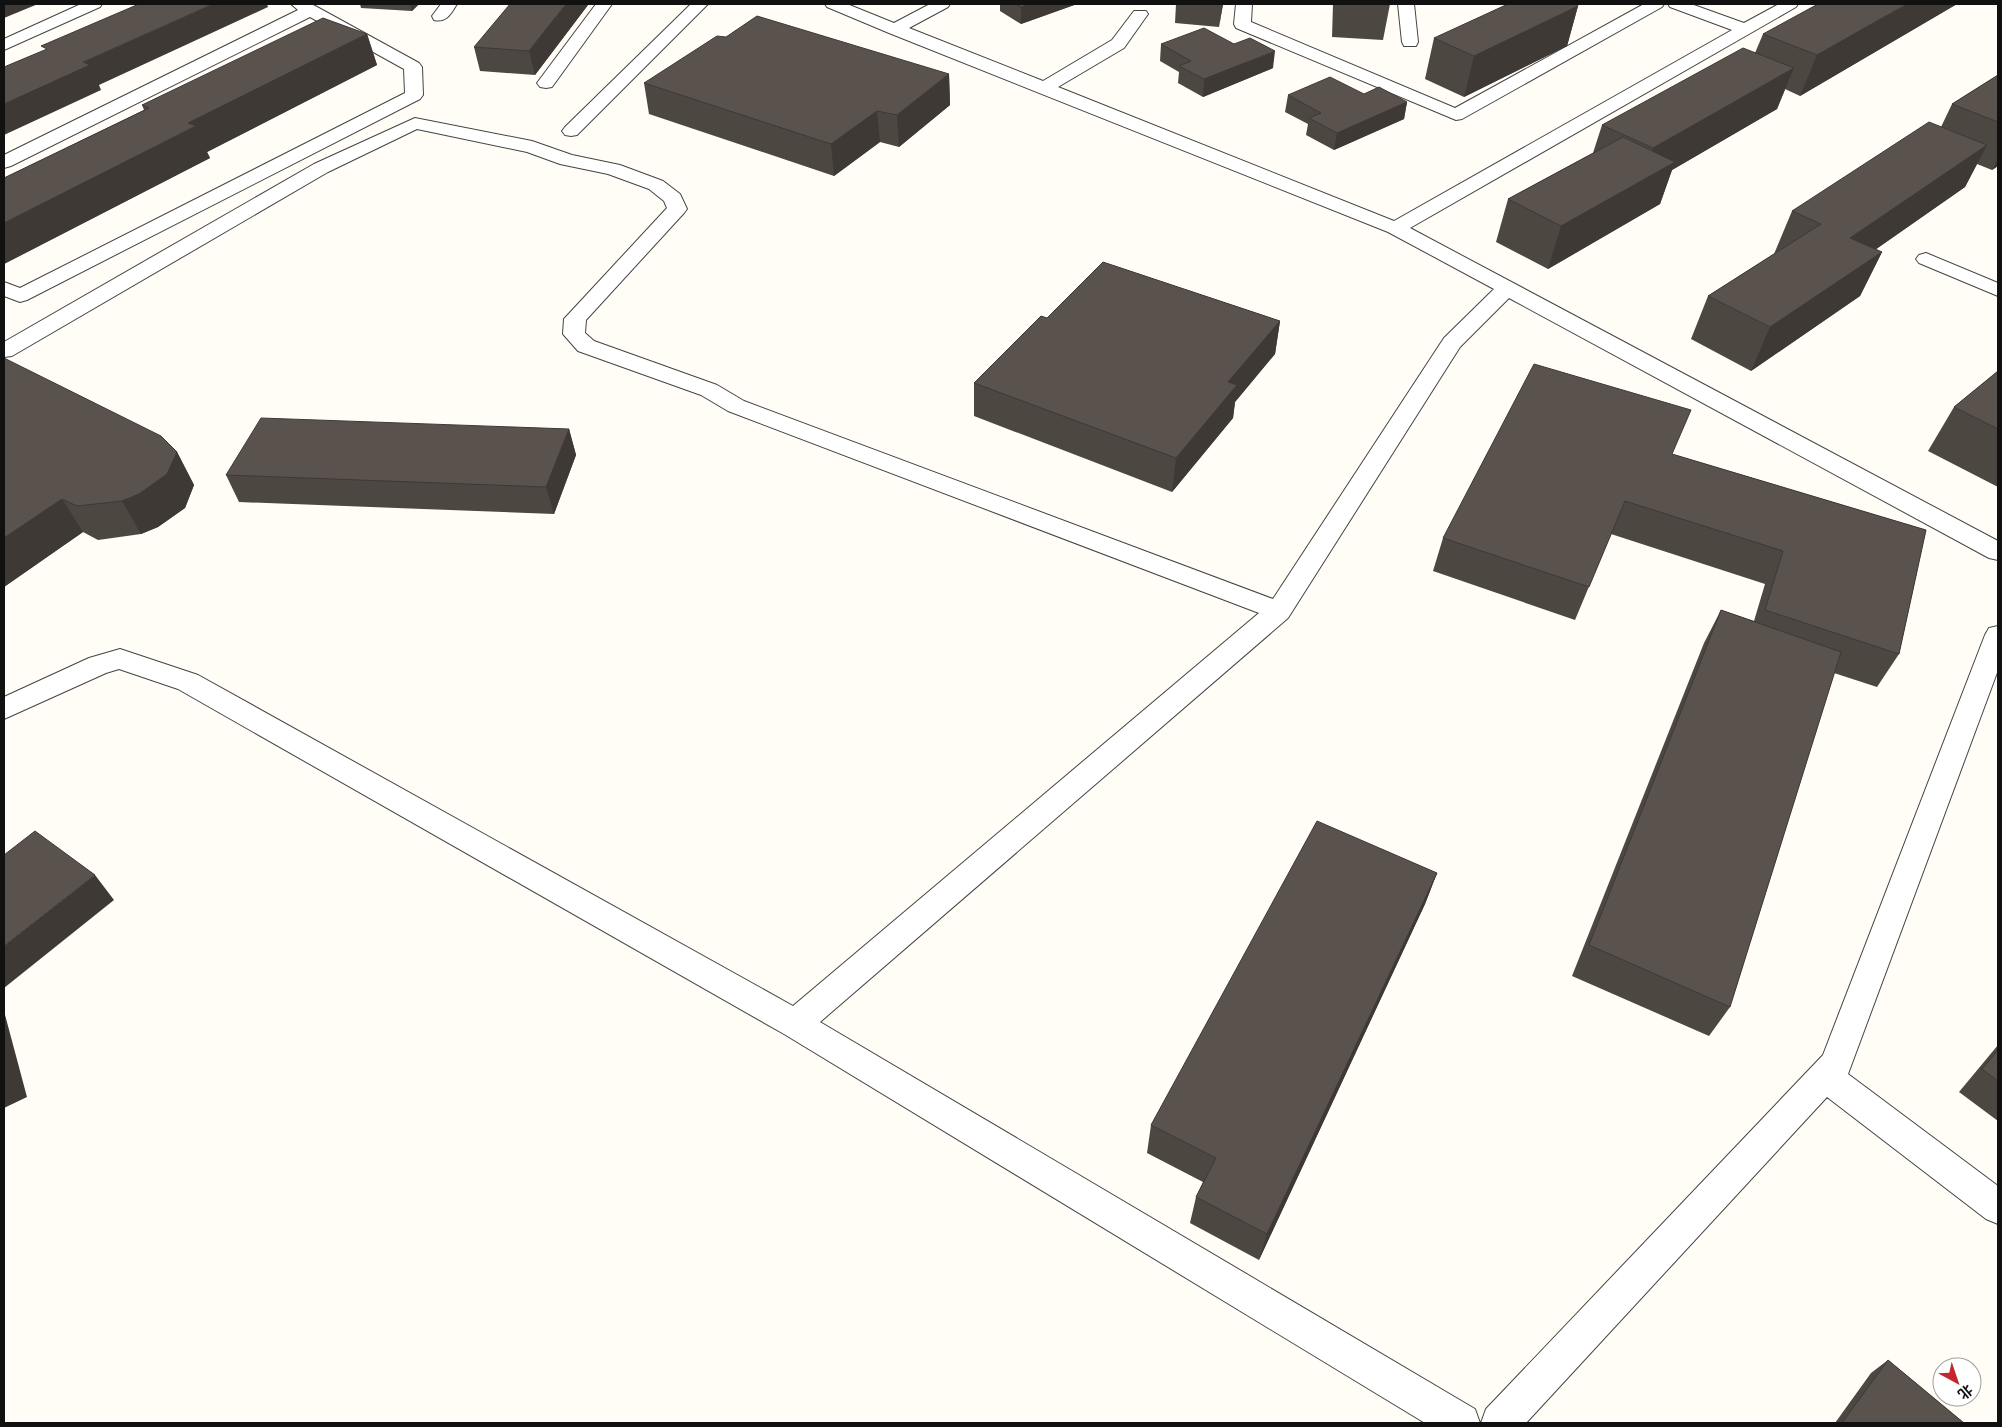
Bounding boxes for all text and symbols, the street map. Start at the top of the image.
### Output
north arrow [1932,1357,1982,1407]
text: 北 [1955,1381,1976,1403]

